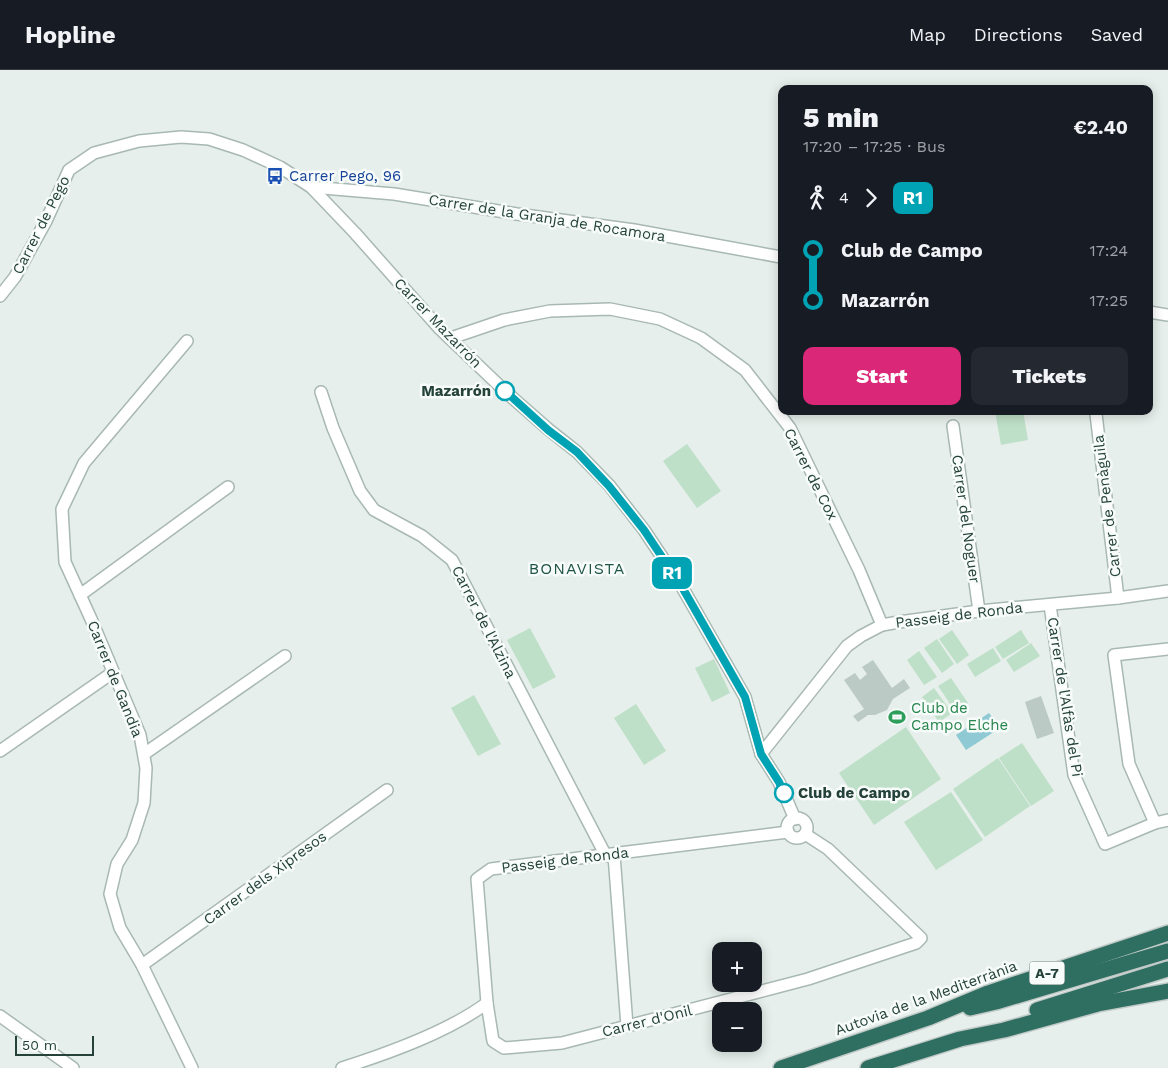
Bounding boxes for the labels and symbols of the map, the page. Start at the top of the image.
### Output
bus stop icon: Carrer Pego, 96 [265,166,285,186]
place label: Carrer Pego, 96 [289,167,401,185]
street label: Carrer de Pego [8,173,74,277]
street label: Carrer de la Granja de Rocamora [427,190,667,246]
street label: Carrer Mazarrón [390,274,486,372]
marker: Mazarrón [495,381,515,401]
place label: Mazarrón [421,382,491,400]
street label: Carrer de Cox [780,425,842,523]
street label: Carrer de Penàguila [1089,433,1125,578]
street label: Carrer del Noguer [948,454,984,584]
line badge: R1 [650,557,694,589]
district label: BONAVISTA [529,559,625,578]
street label: Carrer de l'Alzina [448,563,520,682]
street label: Passeig de Ronda [894,598,1024,632]
street label: Carrer de l'Alfàs del Pi [1043,616,1087,778]
street label: Carrer de Gandia [83,618,147,740]
place label: Club de Campo Elche [911,699,1008,734]
sports icon: Club de Campo Elche [887,707,907,727]
marker: Club de Campo [774,783,794,803]
place label: Club de Campo [798,784,910,802]
street label: Carrer dels Xipresos [200,827,330,929]
street label: Passeig de Ronda [500,843,630,877]
street label: Autovia de la Mediterrània [833,956,1020,1039]
road number: A-7 [1030,961,1064,984]
street label: Carrer d'Onil [600,1001,694,1041]
scale bar [15,1033,94,1056]

